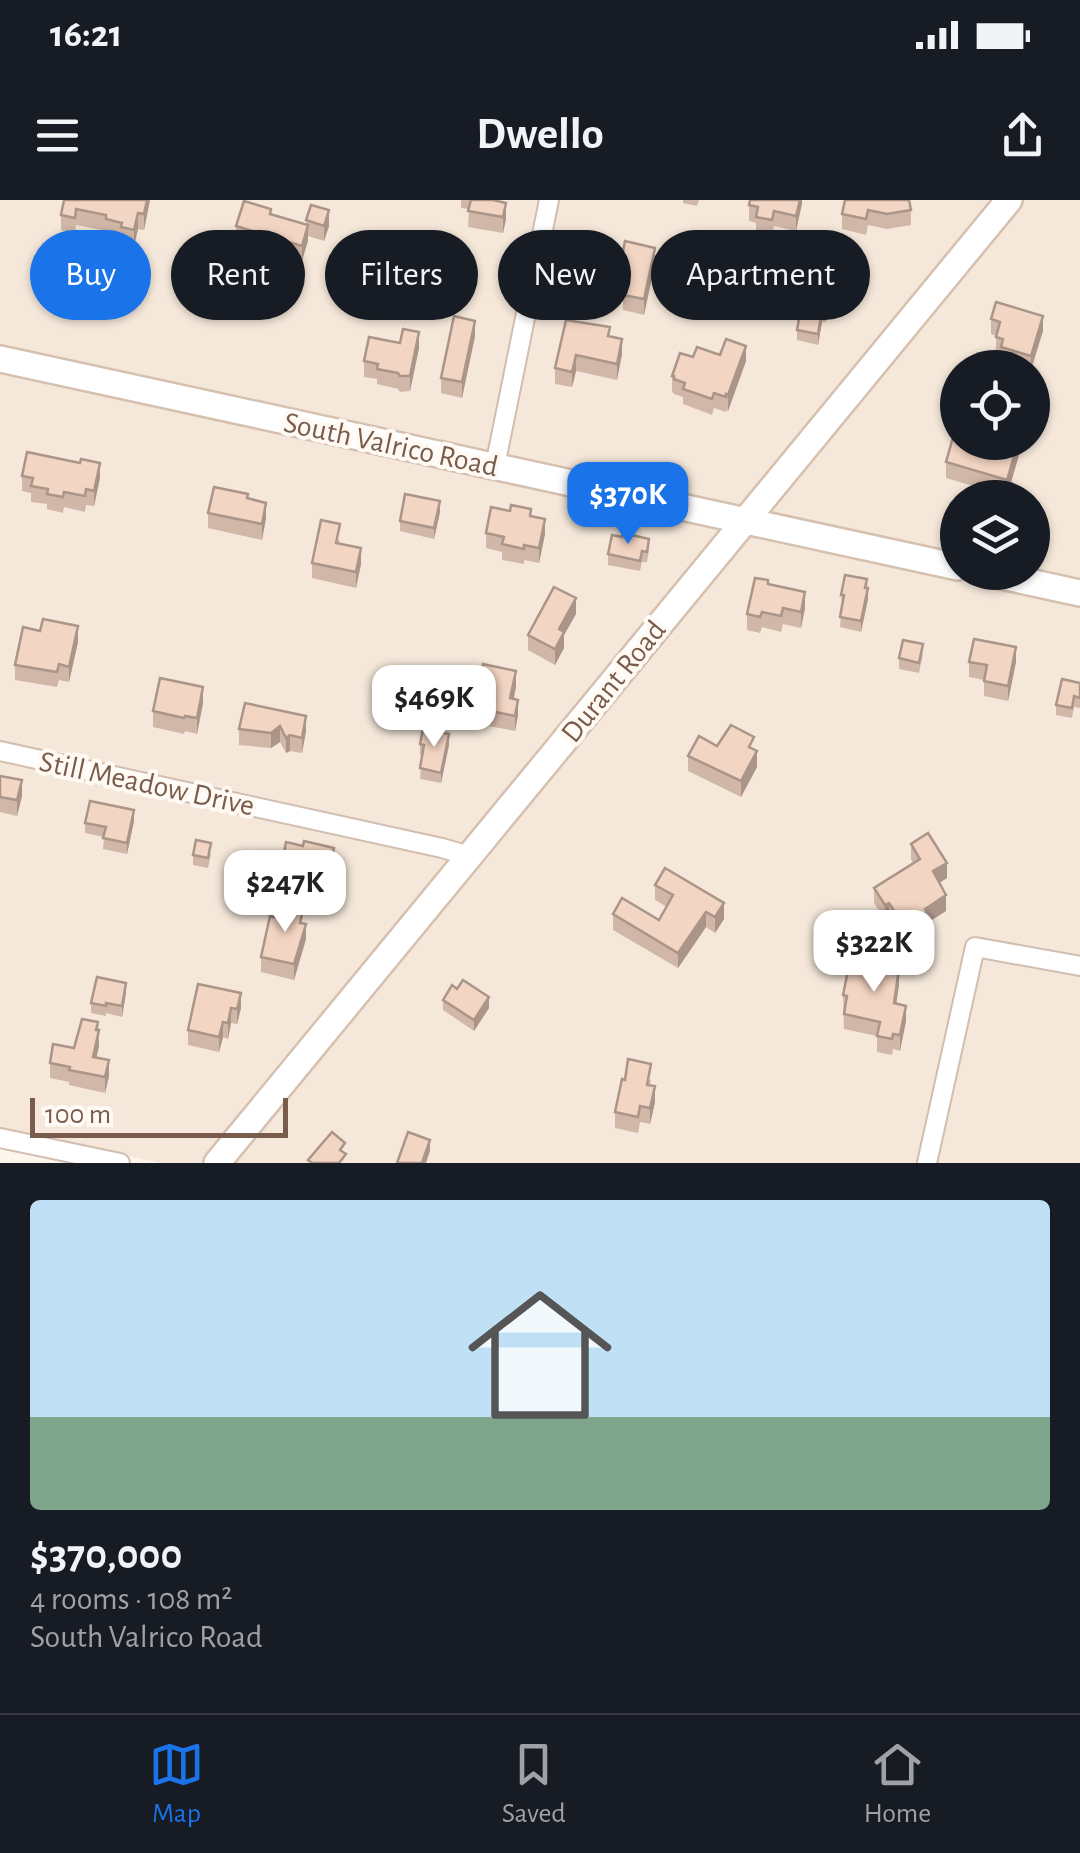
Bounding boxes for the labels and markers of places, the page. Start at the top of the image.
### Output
pin: $370K [558,462,698,547]
pin: $469K [364,665,504,750]
pin: $247K [215,850,355,935]
pin: $322K [804,910,944,995]

